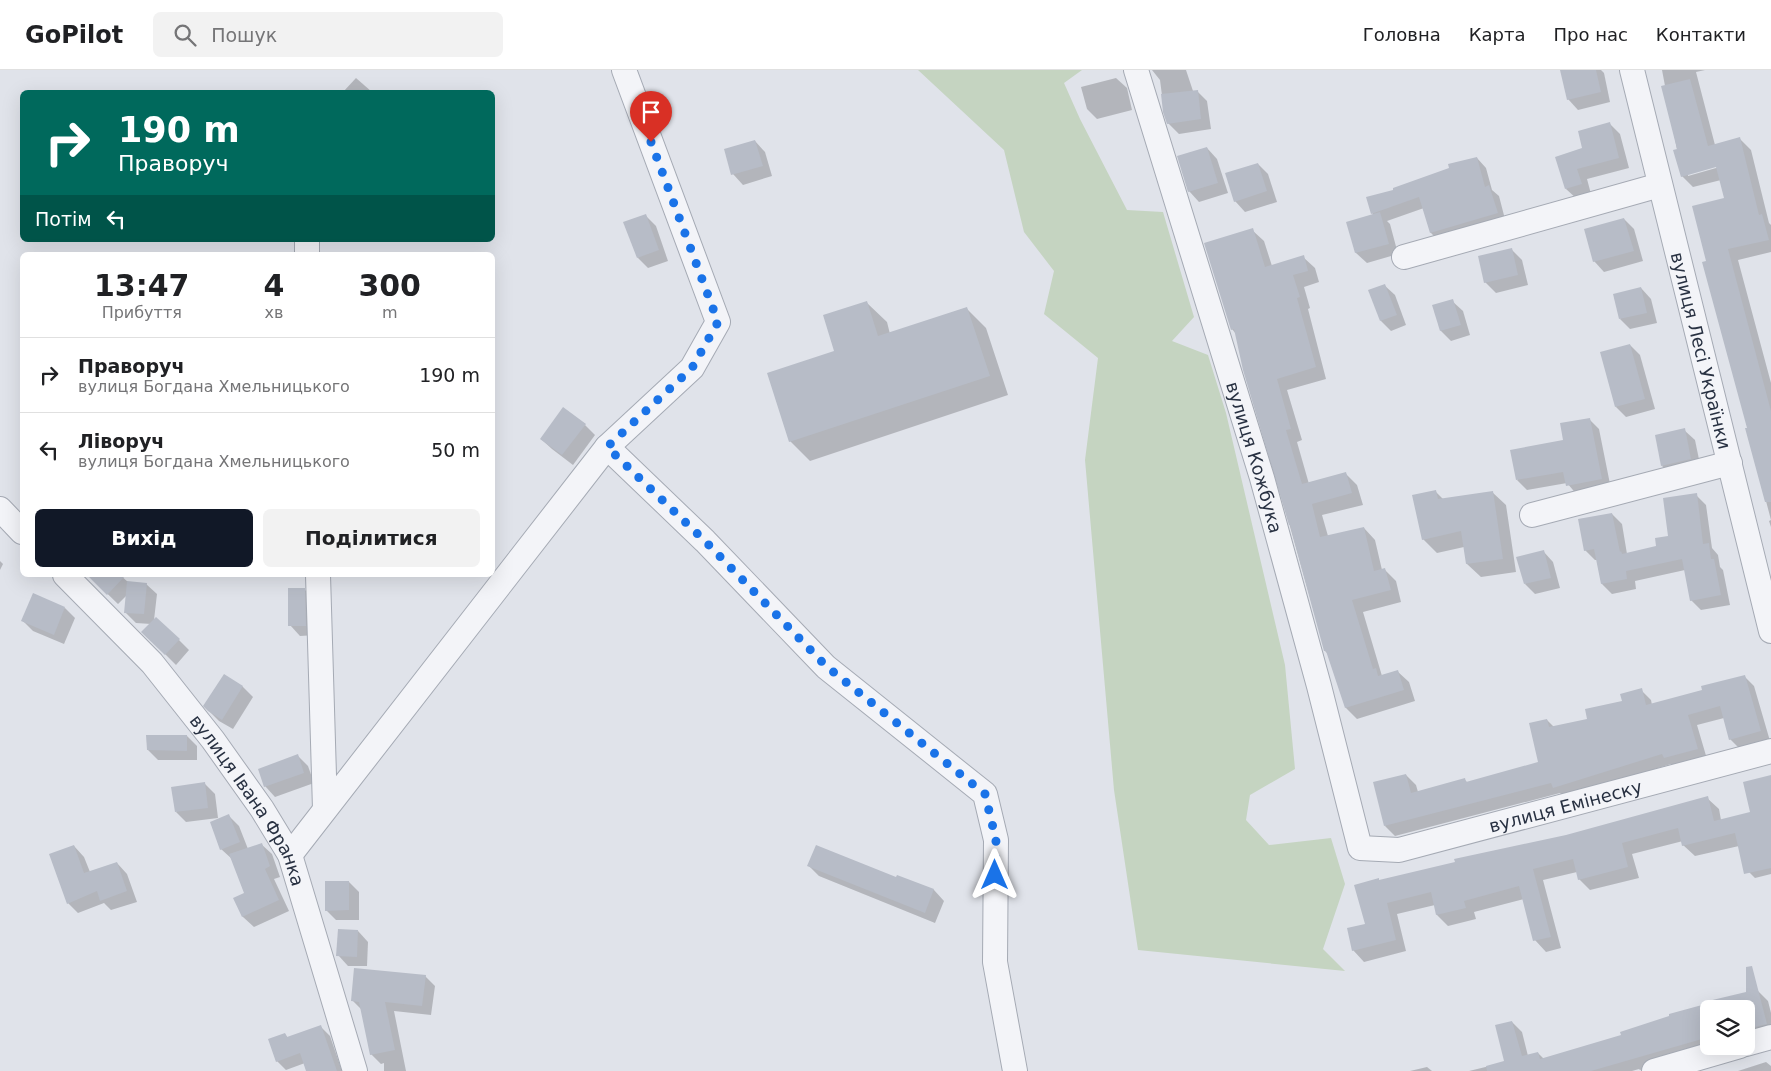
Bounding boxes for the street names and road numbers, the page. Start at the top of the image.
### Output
street label: вулиця Лесі Українки [1667,250,1736,451]
street label: вулиця Кожбука [1222,379,1287,535]
street label: вулиця Івана Франка [186,710,309,888]
street label: вулиця Емінеску [1487,775,1645,836]

